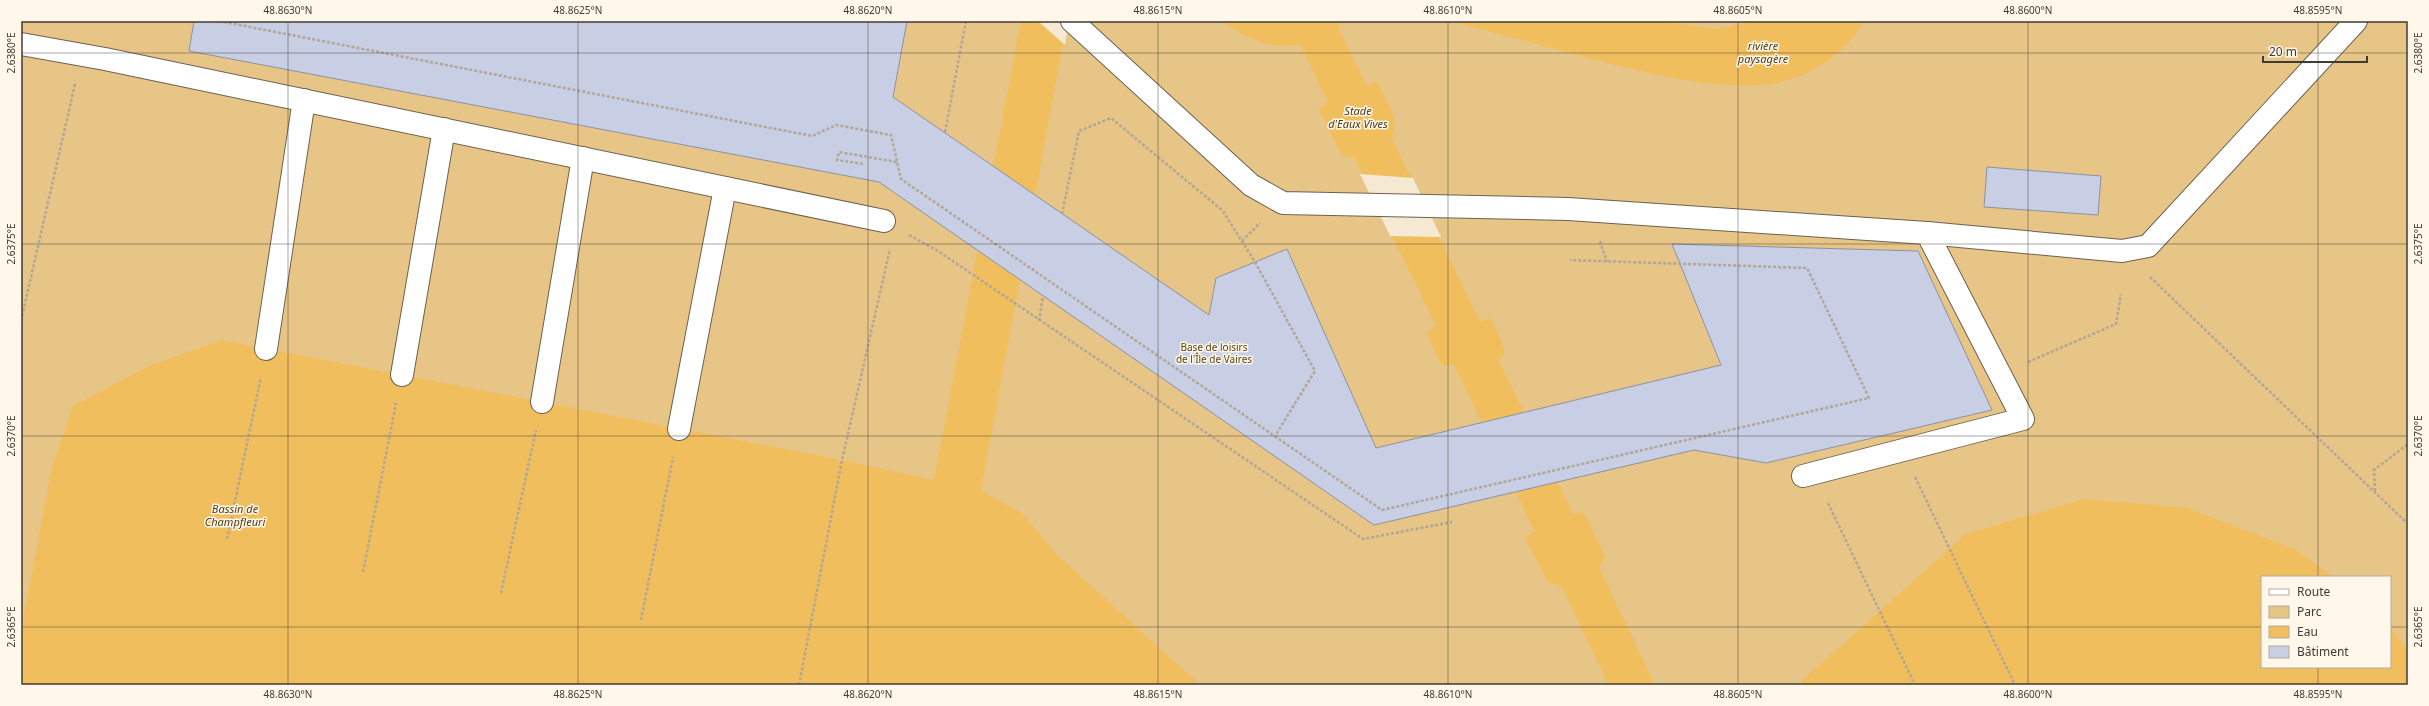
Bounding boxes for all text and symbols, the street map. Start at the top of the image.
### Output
text: 48.8630°N [264,3,312,17]
text: 48.8625°N [554,3,602,17]
text: 48.8620°N [844,3,892,17]
text: 48.8615°N [1134,3,1182,17]
text: 48.8610°N [1424,3,1472,17]
text: 48.8605°N [1714,3,1762,17]
text: 48.8600°N [2004,3,2052,17]
text: 48.8595°N [2294,3,2342,17]
text: 2.6380°E [4,32,18,74]
text: 2.6380°E [2411,32,2425,74]
water label: rivière paysagère [1737,38,1789,66]
scale bar [2263,38,2367,64]
text: 20 m [2269,43,2297,60]
water label: Stade d'Eaux Vives [1328,103,1388,131]
text: 2.6375°E [4,223,18,265]
text: 2.6375°E [2411,223,2425,265]
park label: Base de loisirs de l'Île de Vaires [1176,340,1252,366]
text: 2.6370°E [4,415,18,457]
text: 2.6370°E [2411,415,2425,457]
water label: Bassin de Champfleuri [205,501,265,529]
legend [2261,576,2391,668]
text: Route [2297,583,2330,600]
text: Parc [2297,603,2322,620]
text: 2.6365°E [4,606,18,648]
text: 2.6365°E [2411,606,2425,648]
text: Eau [2297,623,2318,640]
text: Bâtiment [2297,643,2349,660]
text: 48.8630°N [264,687,312,701]
text: 48.8625°N [554,687,602,701]
text: 48.8620°N [844,687,892,701]
text: 48.8615°N [1134,687,1182,701]
text: 48.8610°N [1424,687,1472,701]
text: 48.8605°N [1714,687,1762,701]
text: 48.8600°N [2004,687,2052,701]
text: 48.8595°N [2294,687,2342,701]

